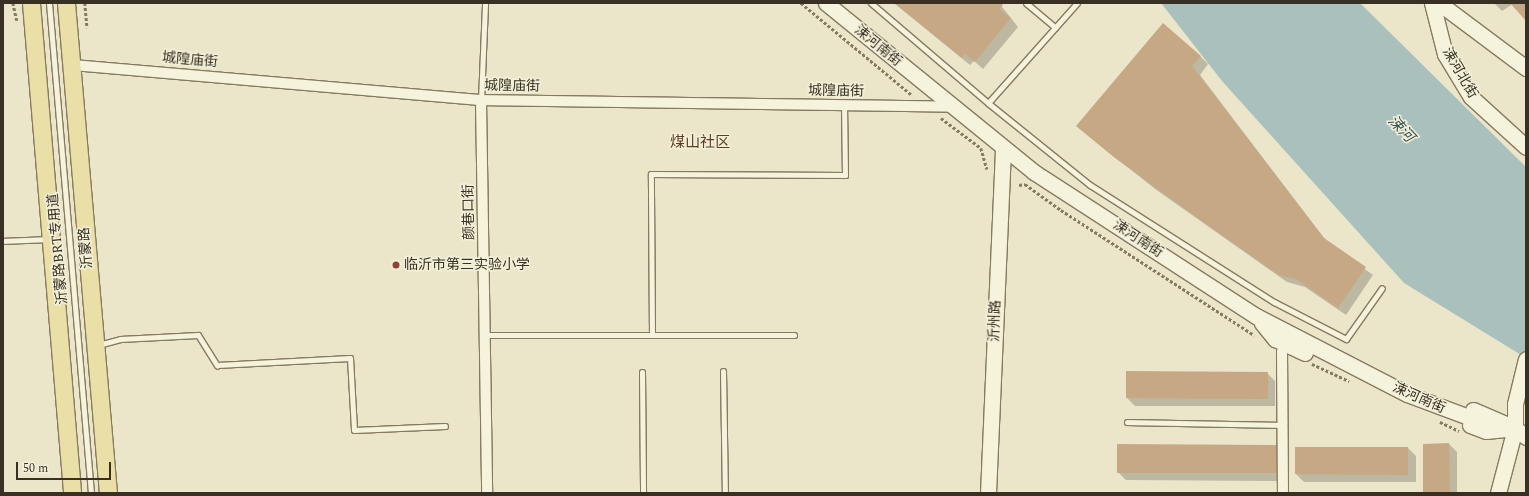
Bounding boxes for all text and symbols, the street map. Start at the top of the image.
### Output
street label: 涑河南街 [851,22,905,70]
street label: 涑河北街 [1439,45,1481,101]
street label: 城隍庙街 [161,49,219,71]
street label: 城隍庙街 [484,77,540,95]
street label: 城隍庙街 [808,82,864,100]
water label: 涑河 [1384,112,1418,146]
district label: 煤山社区 [670,134,730,152]
street label: 颜巷口街 [460,184,478,240]
street label: 沂蒙路BRT专用道 [45,193,71,305]
street label: 涑河南街 [1110,217,1166,261]
street label: 沂蒙路 [76,226,96,270]
place label: 临沂市第三实验小学 [404,257,530,273]
marker: 临沂市第三实验小学 [391,260,401,270]
street label: 沂州路 [986,300,1004,342]
street label: 涑河南街 [1390,379,1448,417]
scale bar [18,454,113,480]
text: 50 m [23,459,48,478]

